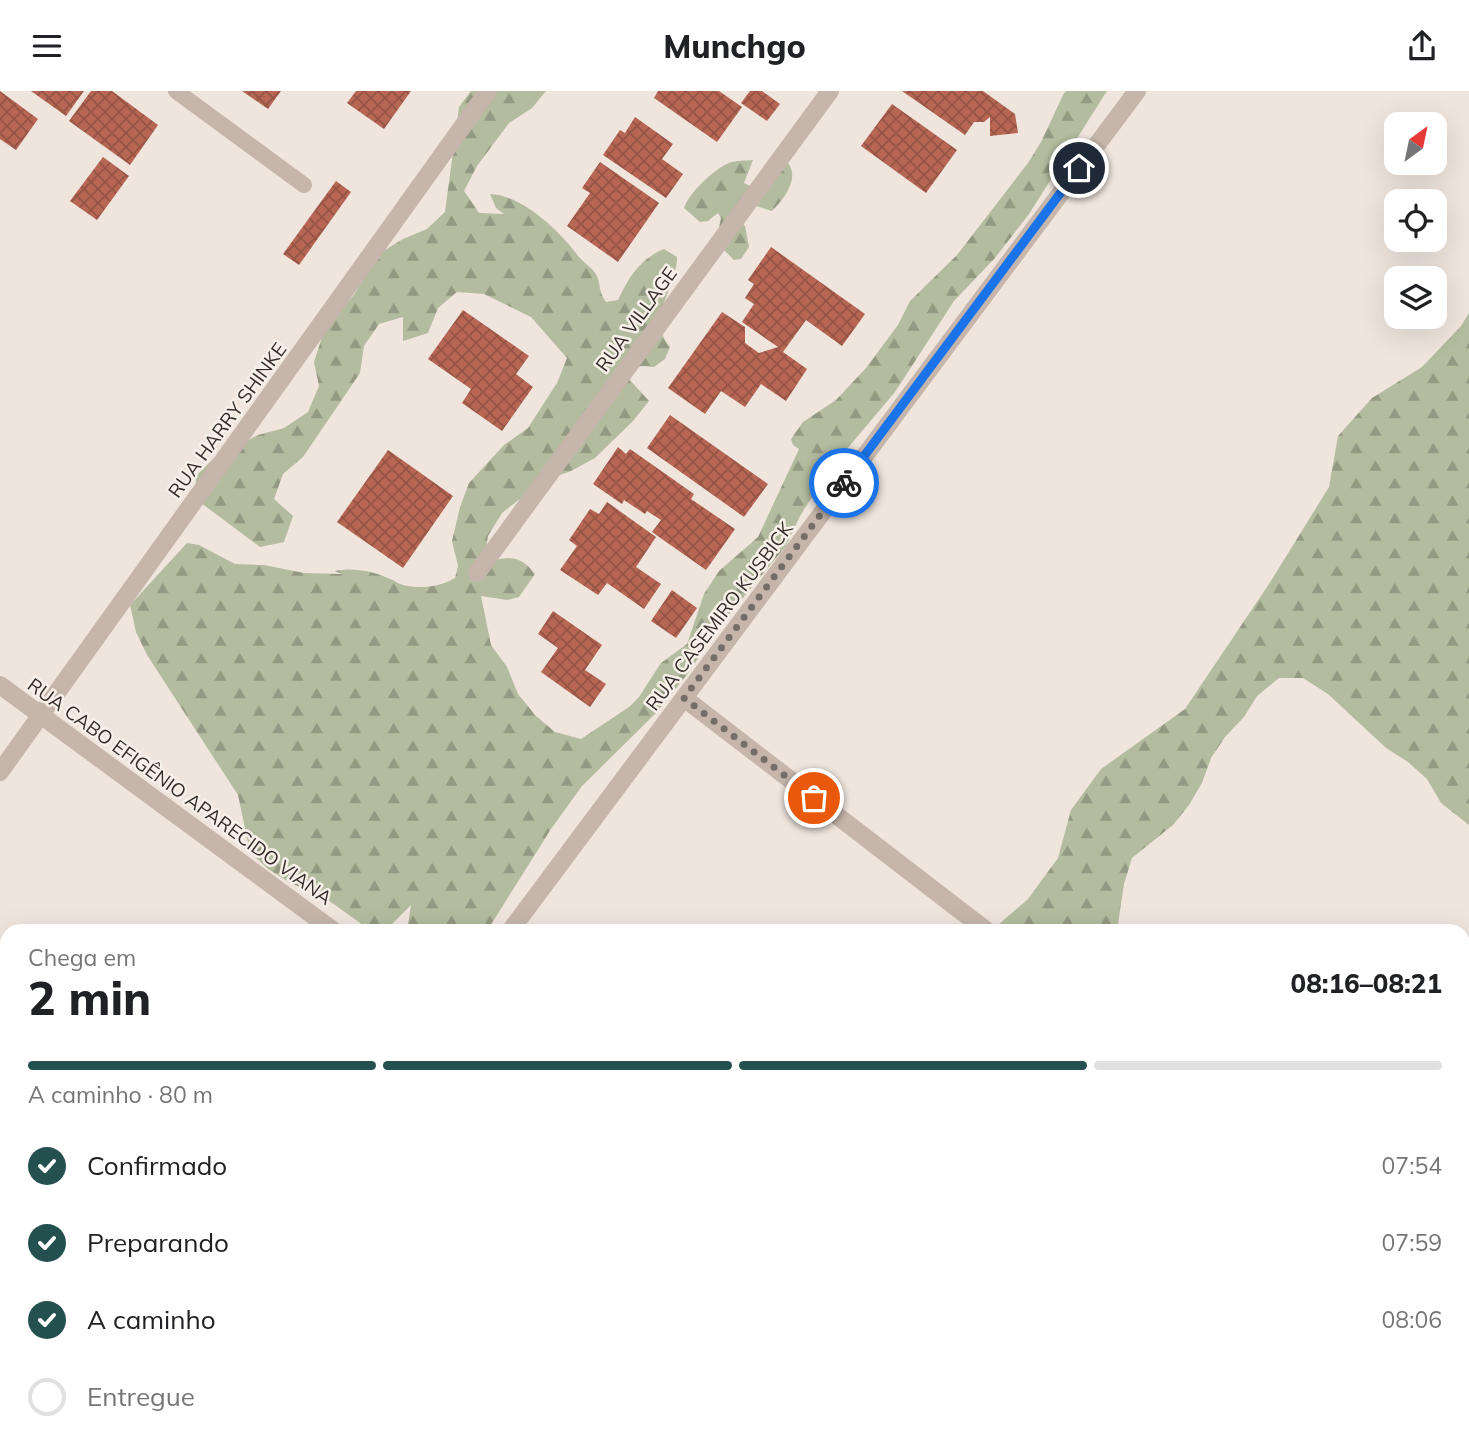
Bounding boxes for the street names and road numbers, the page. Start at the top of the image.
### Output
street label: RUA VILLAGE [590,262,682,376]
street label: RUA HARRY SHINKE [163,338,291,502]
street label: RUA CASEMIRO KUSBICK [640,516,798,715]
street label: RUA CABO EFIGÊNIO APARECIDO VIANA [23,672,337,910]

